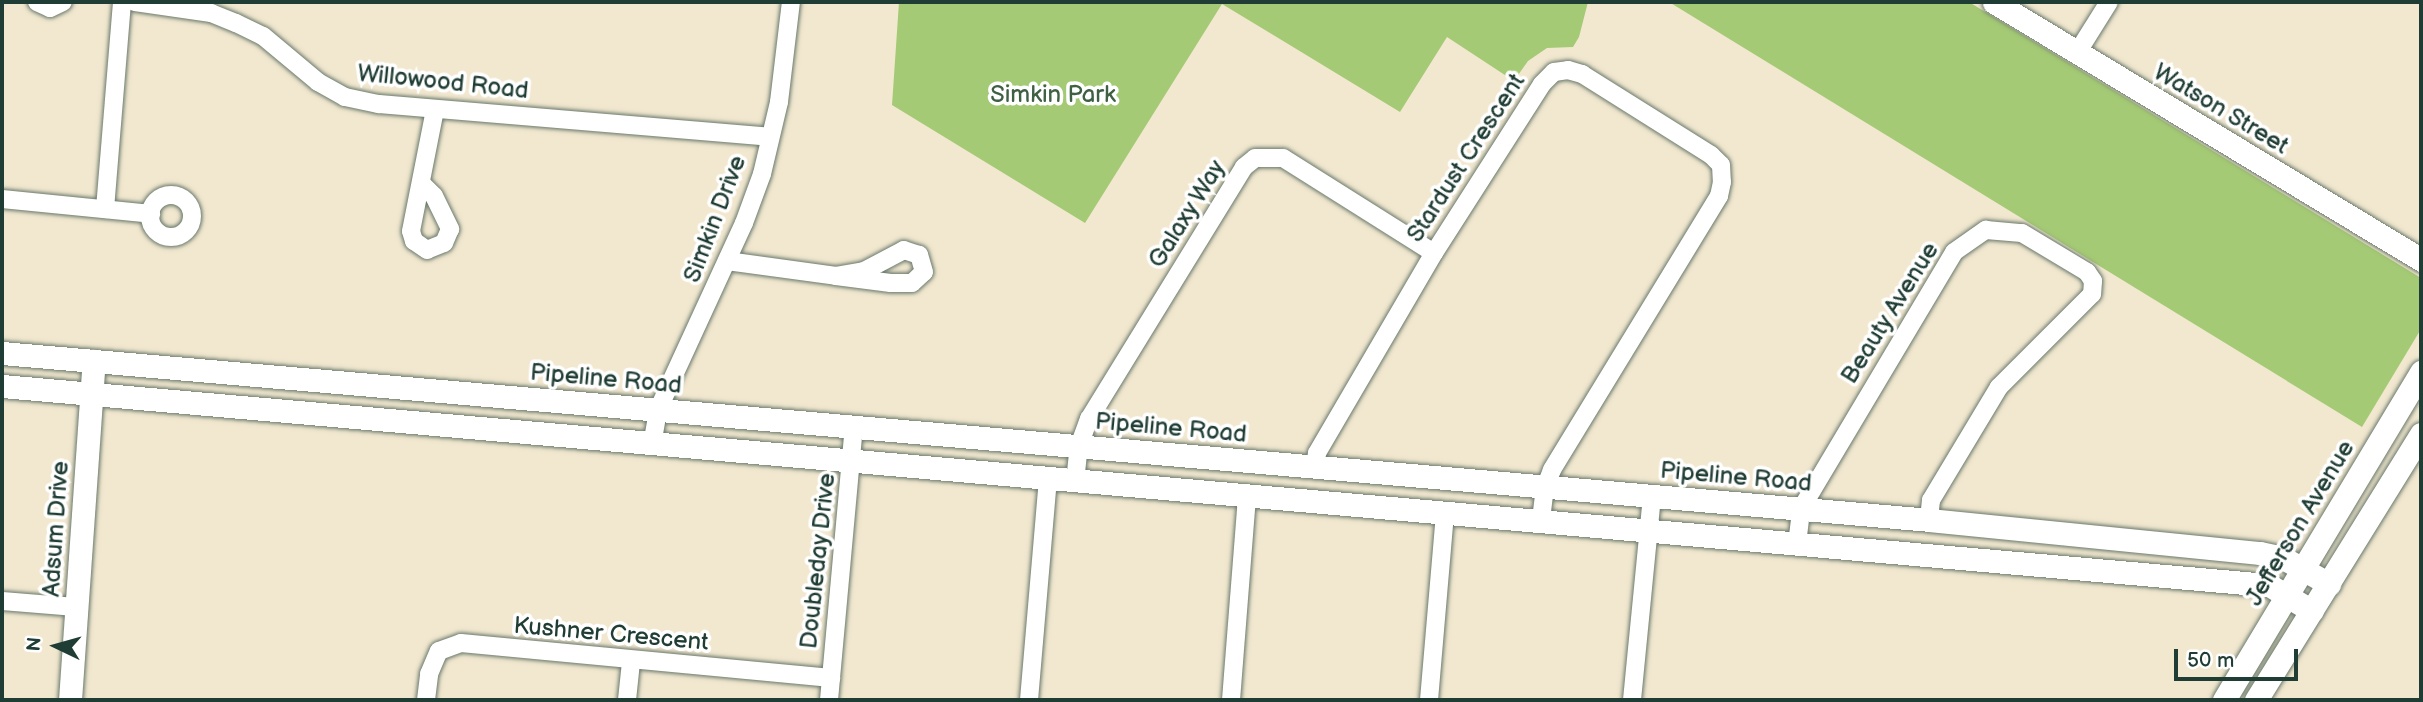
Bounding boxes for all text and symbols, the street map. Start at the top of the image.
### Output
street label: Watson Street [2148,57,2294,161]
street label: Willowood Road [356,59,530,105]
street label: Stardust Crescent [1401,68,1531,248]
park label: Simkin Park [990,81,1116,109]
street label: Simkin Drive [678,151,752,287]
street label: Galaxy Way [1142,154,1232,274]
street label: Beauty Avenue [1835,236,1945,390]
street label: Pipeline Road [529,358,683,400]
street label: Pipeline Road [1094,407,1248,449]
street label: Jefferson Avenue [2239,435,2361,611]
street label: Pipeline Road [1659,456,1813,498]
street label: Adsum Drive [37,460,75,598]
street label: Doubleday Drive [794,471,842,651]
north arrow [21,611,91,681]
street label: Kushner Crescent [512,611,710,657]
text: N [23,636,47,652]
scale bar [2178,636,2302,680]
text: 50 m [2187,648,2234,673]

